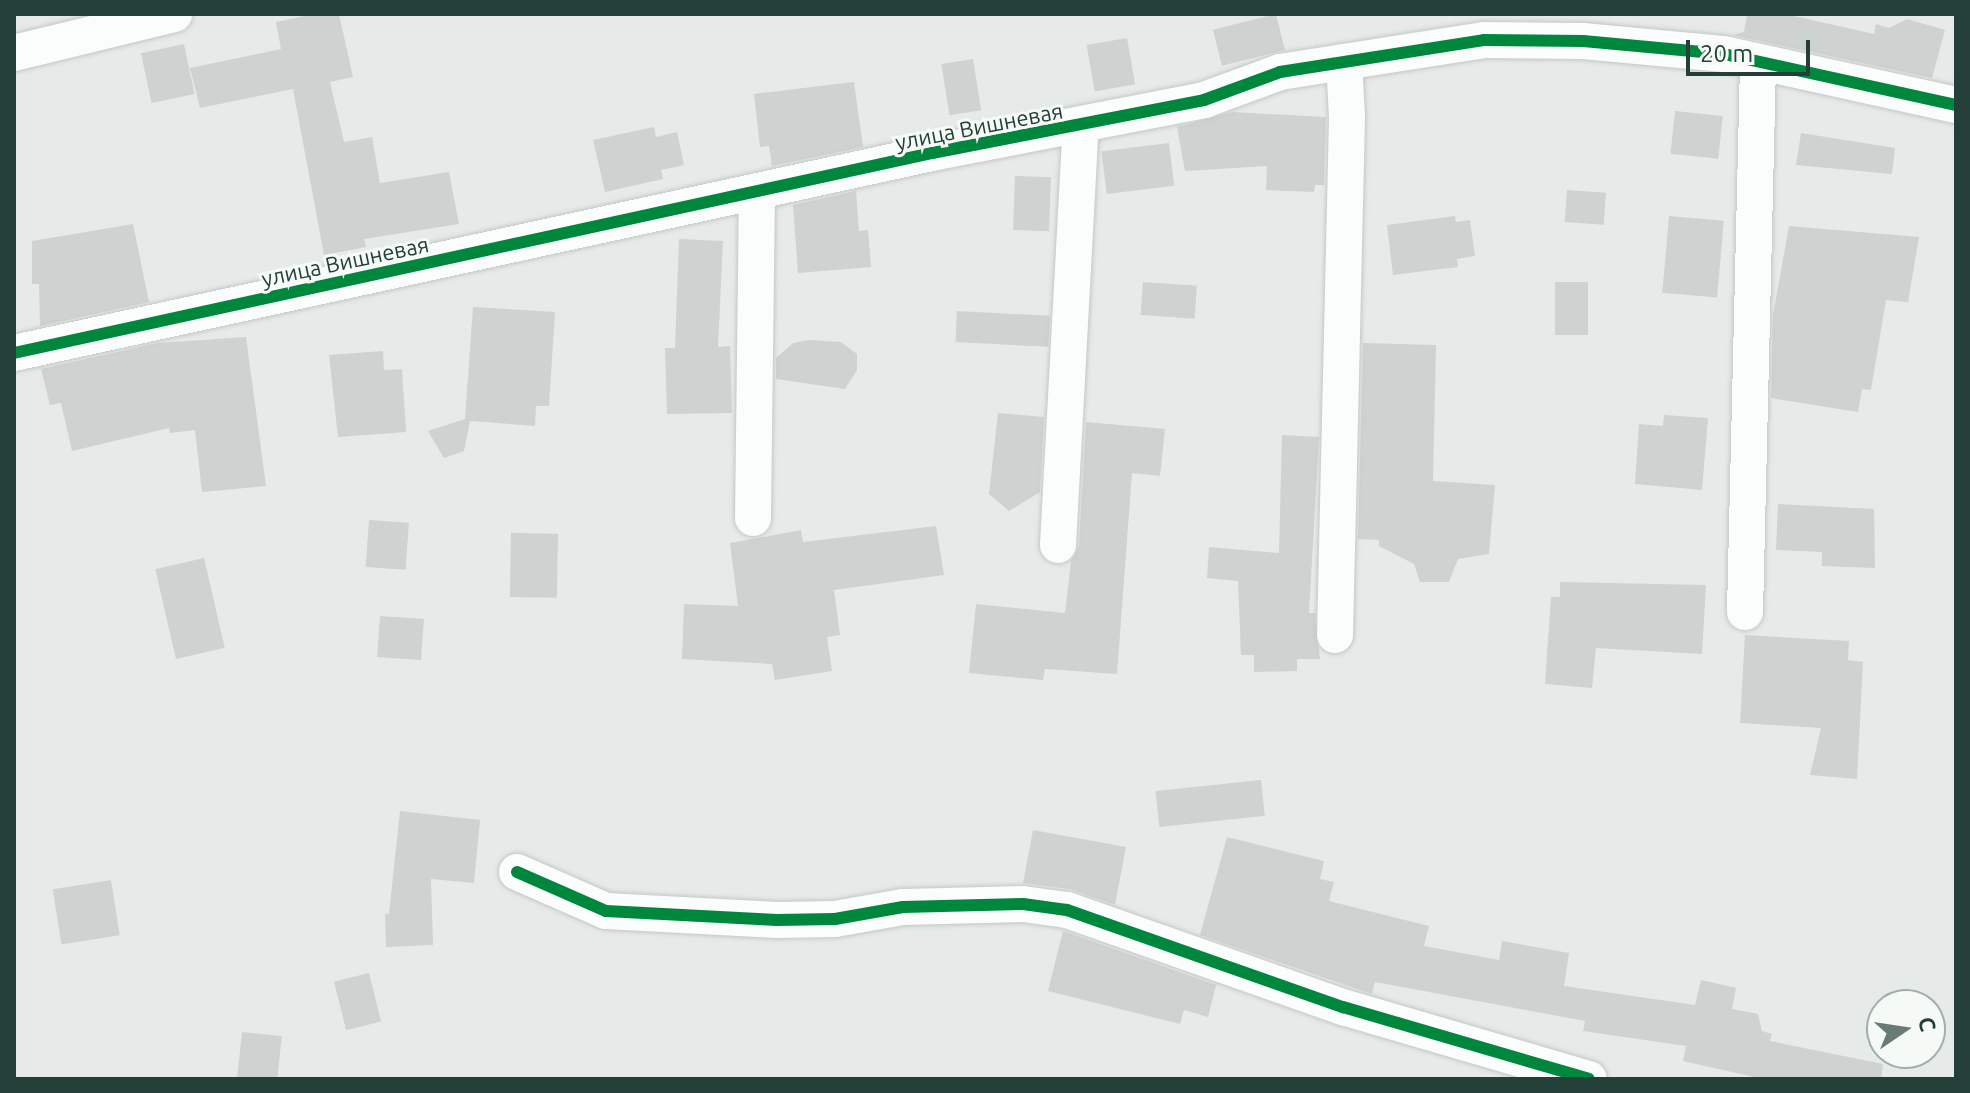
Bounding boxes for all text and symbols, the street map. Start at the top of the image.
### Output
scale bar [1690,24,1814,74]
text: 20 m [1700,40,1753,67]
street label: улица Вишневая [893,97,1065,155]
street label: улица Вишневая [259,230,431,292]
north arrow [1866,989,1946,1069]
text: С [1914,1014,1942,1034]

